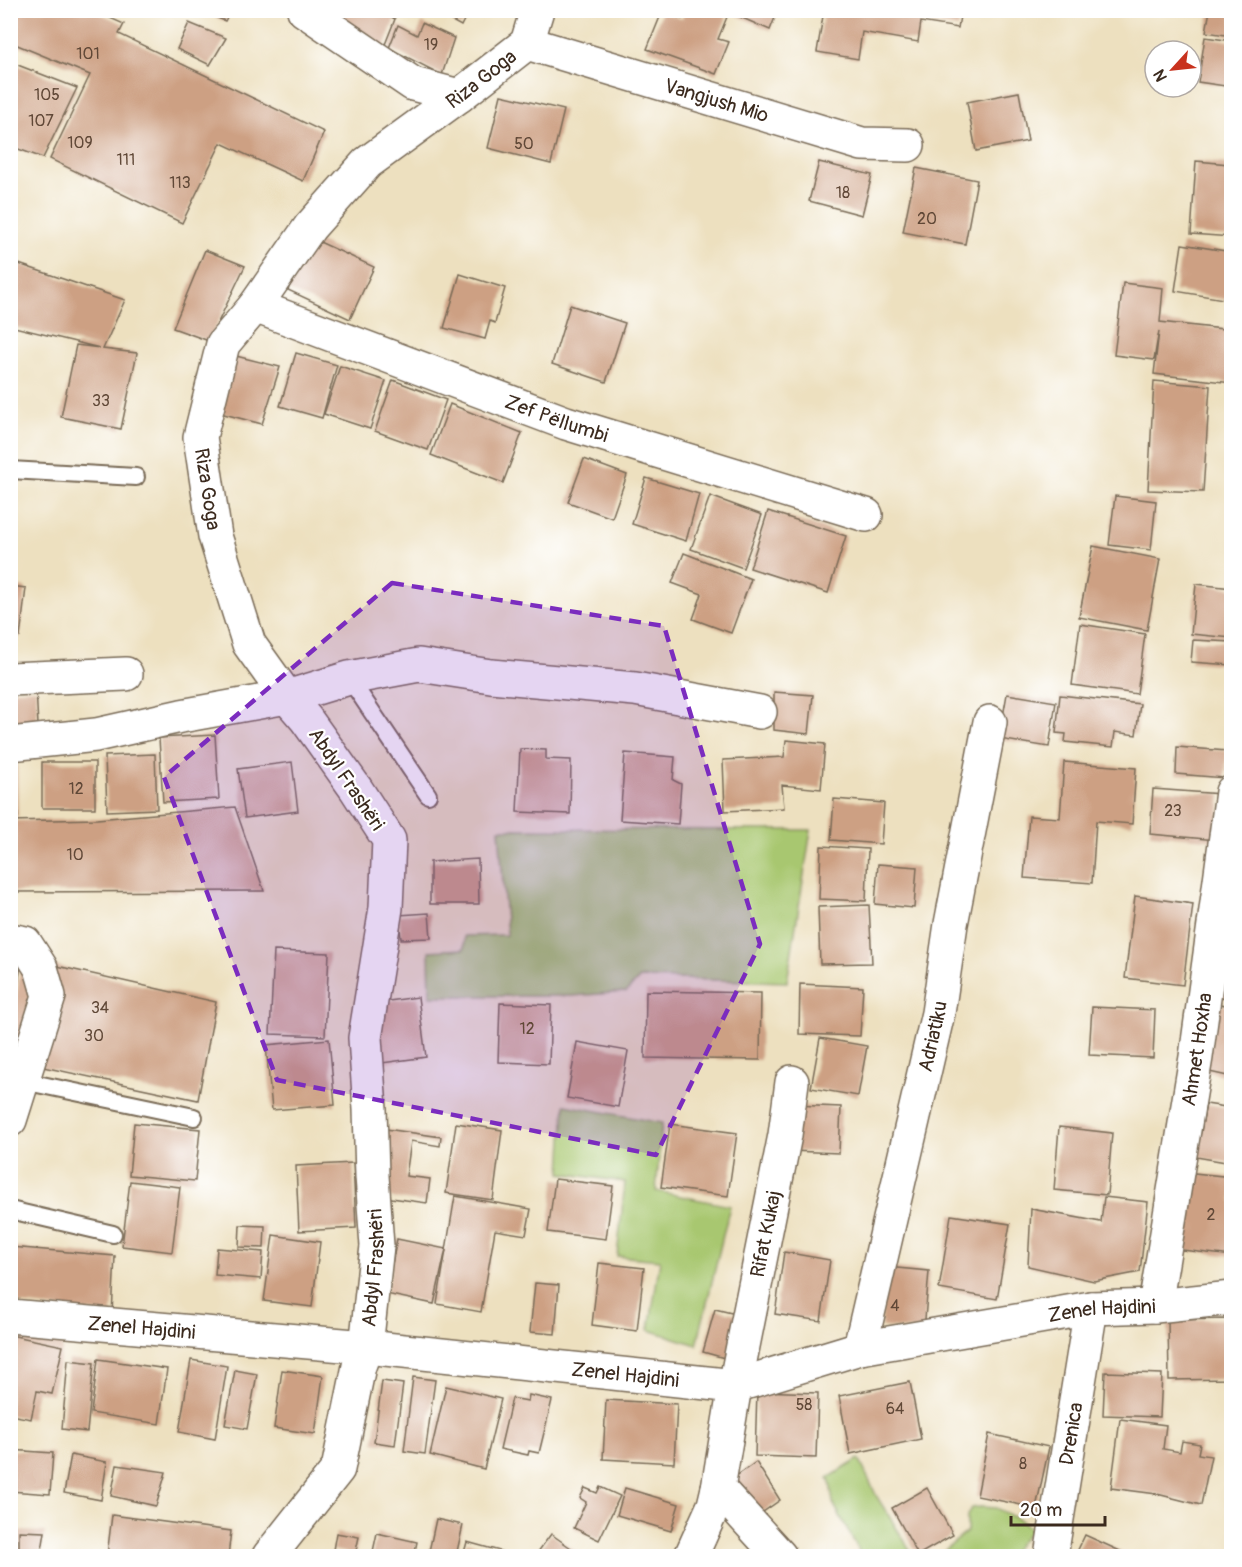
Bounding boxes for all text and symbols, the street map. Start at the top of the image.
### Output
house number: 19 [424,35,438,55]
north arrow [1143,39,1203,99]
house number: 101 [76,44,100,64]
street label: Riza Goga [441,44,522,114]
text: N [1149,66,1172,85]
street label: Vangjush Mio [661,73,772,128]
house number: 105 [34,85,60,105]
house number: 107 [28,111,54,131]
house number: 109 [67,133,93,153]
house number: 50 [514,134,534,154]
house number: 111 [117,150,135,170]
house number: 113 [169,173,191,193]
house number: 18 [836,183,850,203]
house number: 20 [917,209,937,229]
street label: Zef Pëllumbi [501,389,611,448]
house number: 33 [92,391,110,411]
street label: Riza Goga [189,446,226,532]
street label: Abdyl Frashëri [303,723,390,835]
house number: 12 [68,779,84,799]
house number: 23 [1164,801,1182,821]
house number: 10 [66,845,84,865]
street label: Ahmet Hoxha [1176,991,1218,1108]
house number: 34 [91,998,109,1018]
street label: Adriatiku [913,999,953,1074]
house number: 12 [519,1019,535,1039]
house number: 30 [84,1026,104,1046]
street label: Rifat Kukaj [745,1188,787,1279]
house number: 2 [1207,1205,1216,1225]
street label: Abdyl Frashëri [356,1208,390,1328]
street label: Zenel Hajdini [1046,1294,1156,1328]
house number: 4 [890,1296,900,1316]
street label: Zenel Hajdini [87,1311,196,1345]
street label: Zenel Hajdini [570,1357,680,1393]
house number: 58 [796,1395,812,1415]
house number: 64 [886,1399,904,1419]
street label: Drenica [1054,1401,1089,1467]
house number: 8 [1019,1454,1027,1474]
scale bar [1011,1489,1106,1527]
text: 20 m [1020,1499,1062,1522]

